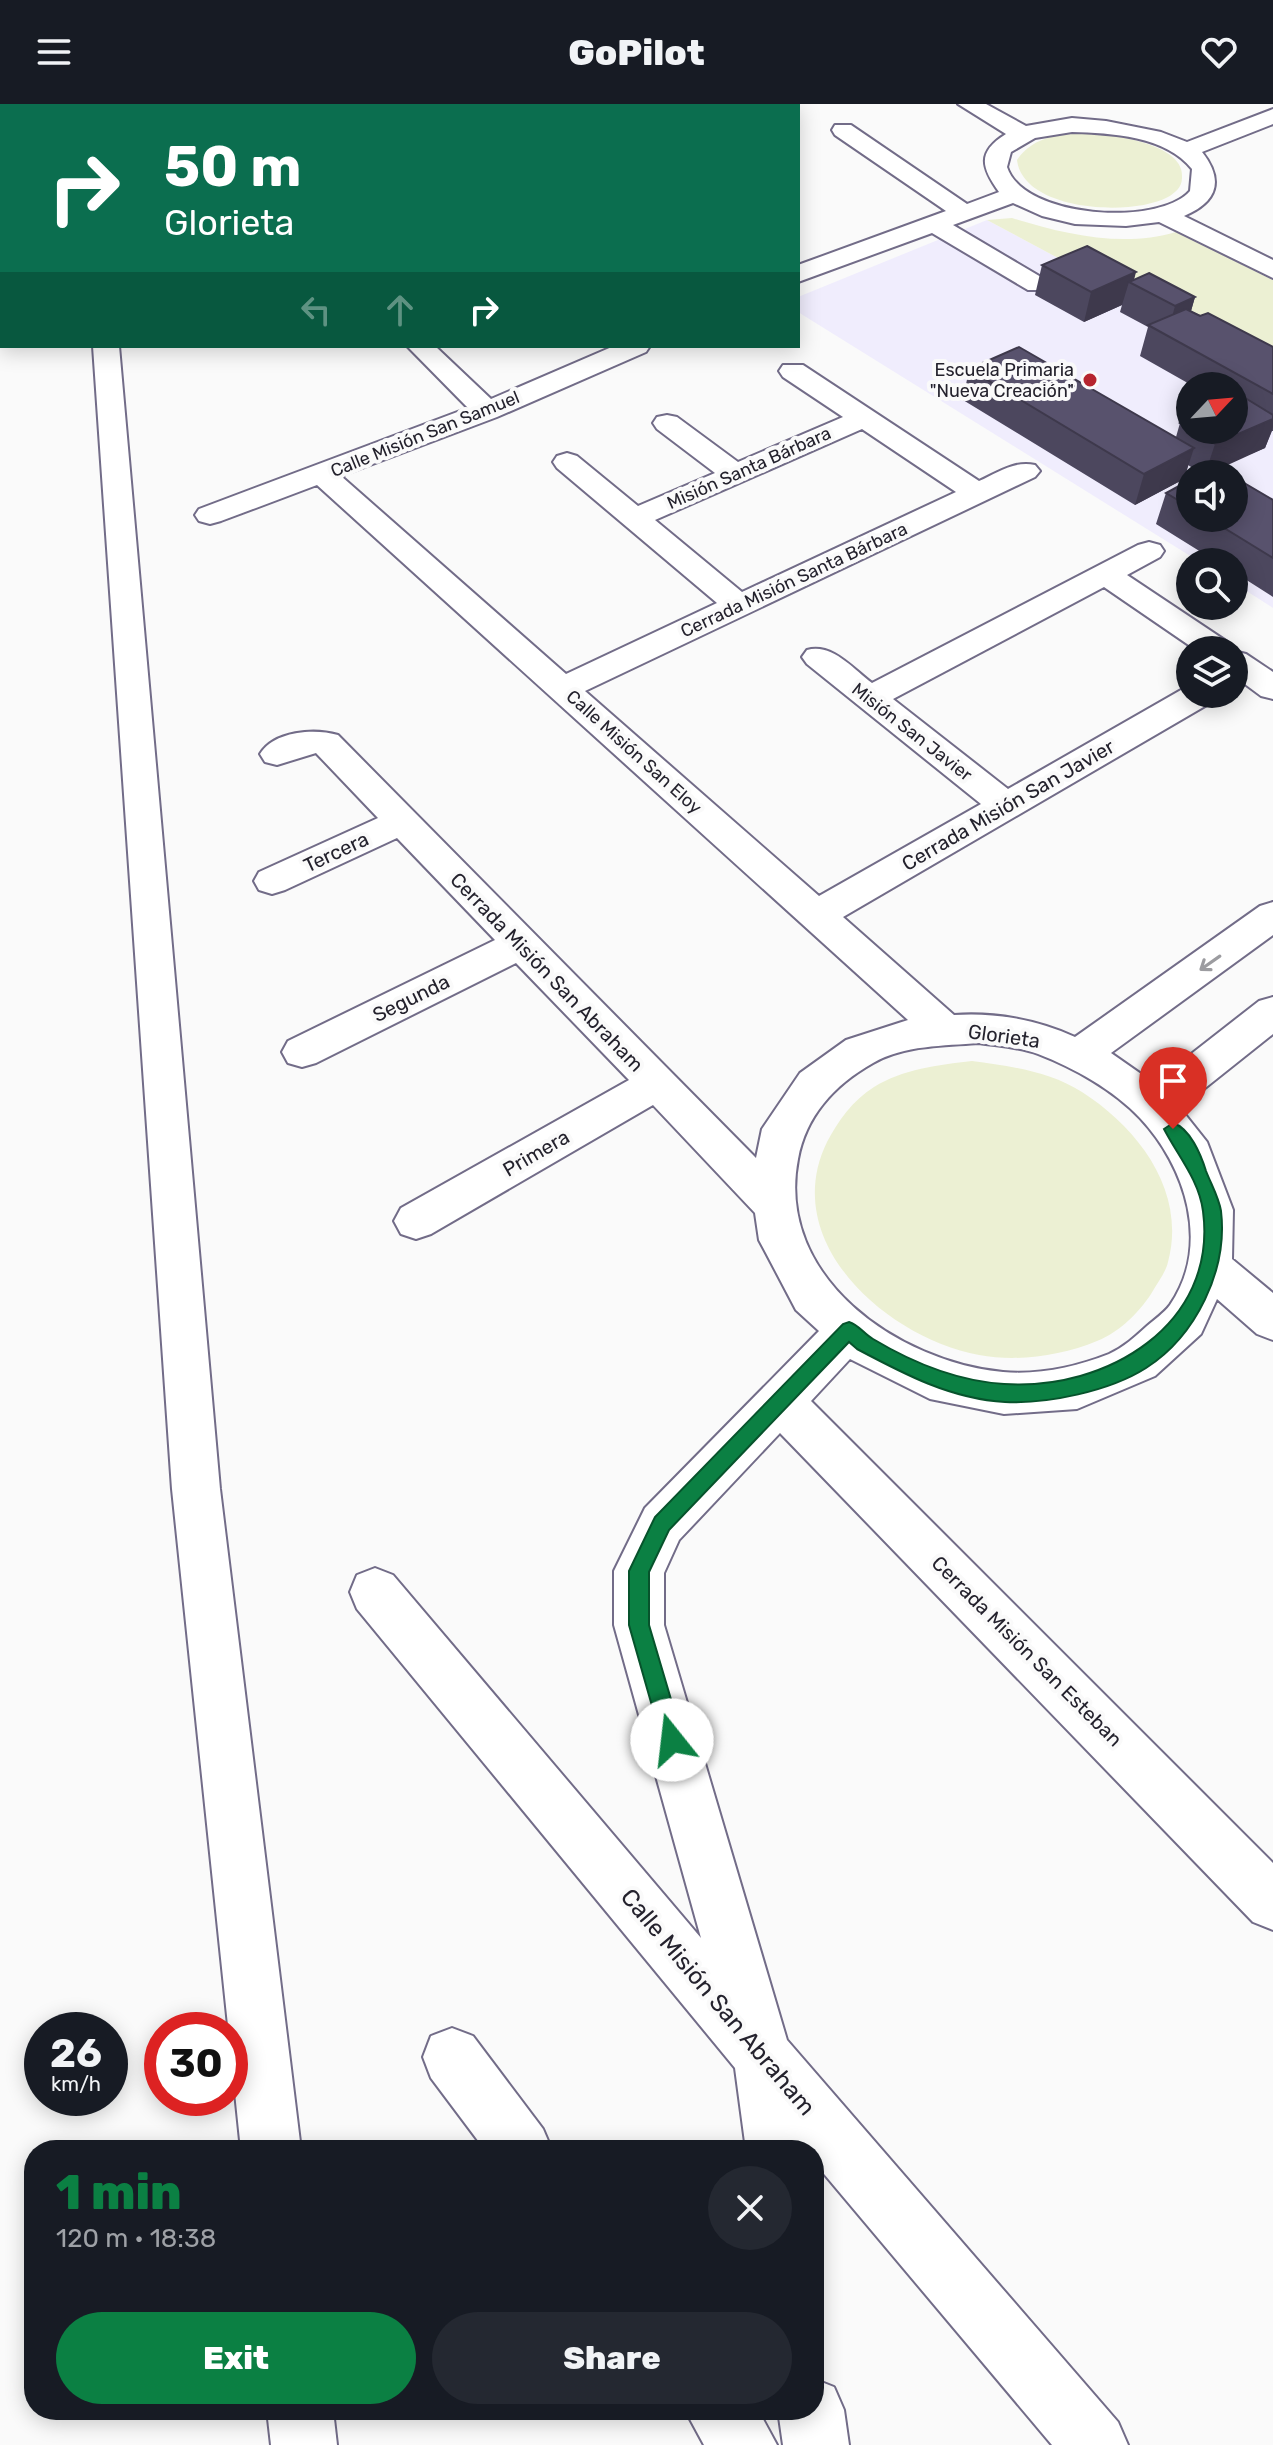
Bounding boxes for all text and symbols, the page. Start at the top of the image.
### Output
icon: menu [32,30,76,74]
icon: heart [1197,30,1241,74]
text: GoPilot [568,31,705,74]
text: 50 m [164,134,301,200]
icon: right [32,136,136,240]
text: Glorieta [164,201,294,244]
icon: left [294,288,338,332]
icon: ahead [378,288,422,332]
icon: right [462,288,506,332]
place label: Escuela Primaria "Nueva Creación" [930,359,1074,402]
marker: Escuela Primaria "Nueva Creación" [1081,371,1099,389]
north arrow [1176,372,1248,444]
map controls [1176,372,1248,708]
street label: Calle Misión San Samuel [327,386,523,482]
street label: Misión Santa Bárbara [664,422,834,514]
button: sound [1176,460,1248,532]
street label: Cerrada Misión Santa Bárbara [677,518,911,642]
button: search [1176,548,1248,620]
button: layers [1176,636,1248,708]
street label: Misión San Javier [847,678,977,786]
street label: Calle Misión San Eloy [562,685,706,819]
street label: Cerrada Misión San Javier [897,734,1119,876]
street label: Tercera [300,827,372,877]
street label: Cerrada Misión San Abraham [445,867,649,1077]
one-way arrow [1200,955,1222,971]
street label: Segunda [369,969,453,1027]
street label: Glorieta [966,1019,1042,1053]
pin [1139,1047,1207,1129]
icon: arrive [1151,1059,1195,1103]
street label: Primera [498,1124,574,1182]
street label: Cerrada Misión San Esteban [927,1551,1127,1751]
position arrow [630,1698,714,1782]
street label: Calle Misión San Abraham [615,1883,821,2121]
speed limit sign: 30 [144,2012,248,2116]
text: 26 [50,2030,102,2077]
text: km/h [51,2072,101,2096]
text: 1 min [56,2164,182,2221]
button: close [708,2166,792,2250]
text: 120 m · 18:38 [56,2223,216,2254]
button: Exit [56,2312,416,2404]
button: Share [432,2312,792,2404]

